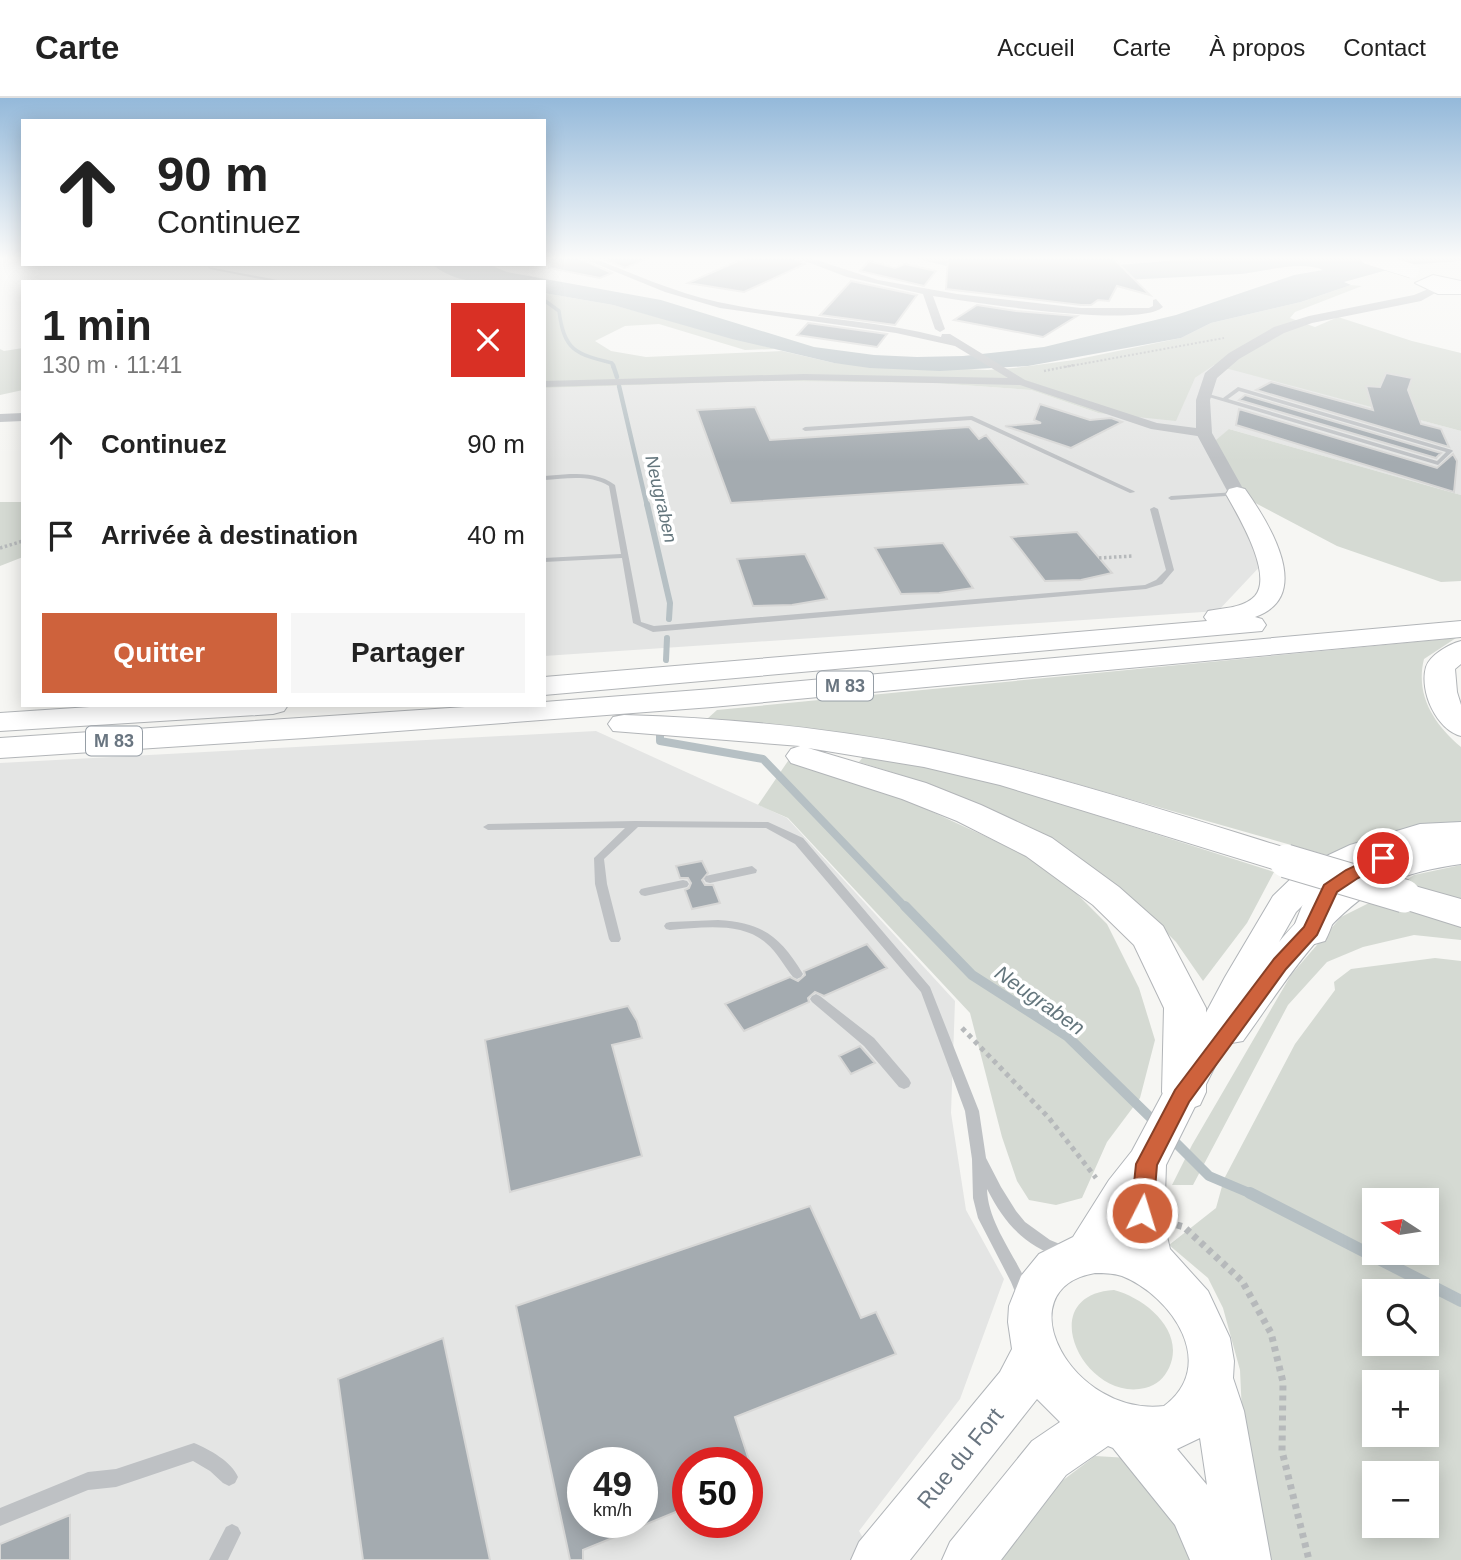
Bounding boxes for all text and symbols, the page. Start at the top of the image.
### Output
text: Carte [35,29,119,66]
text: Accueil [997,34,1075,61]
text: Carte [1113,34,1171,61]
text: À propos [1209,34,1305,61]
text: Contact [1343,34,1426,61]
icon: ahead [42,147,133,238]
text: 90 m [157,147,269,201]
text: Continuez [157,204,301,240]
text: 1 min [42,302,152,349]
button: close [451,303,525,377]
text: 130 m · 11:41 [42,352,182,378]
icon: ahead [42,426,80,464]
text: Continuez [101,429,227,459]
text: 90 m [467,429,525,459]
water label: Neugraben [641,453,681,545]
icon: arrive [42,517,80,555]
text: Arrivée à destination [101,520,358,550]
text: 40 m [467,520,525,550]
button: Quitter [42,613,277,693]
button: Partager [291,613,525,693]
road number: M 83 [817,672,873,700]
road number: M 83 [86,726,142,756]
pin [1353,828,1413,888]
icon: arrive [1364,839,1402,877]
water label: Neugraben [991,961,1089,1039]
position arrow [1105,1176,1179,1250]
north arrow [1362,1188,1438,1265]
map controls [1362,1188,1439,1538]
button: search [1362,1279,1439,1356]
button: + [1362,1370,1439,1447]
street label: Rue du Fort [912,1402,1009,1513]
speed limit sign: 50 [672,1447,763,1538]
button: − [1362,1461,1439,1538]
text: 49 [593,1464,632,1503]
text: km/h [593,1500,632,1520]

